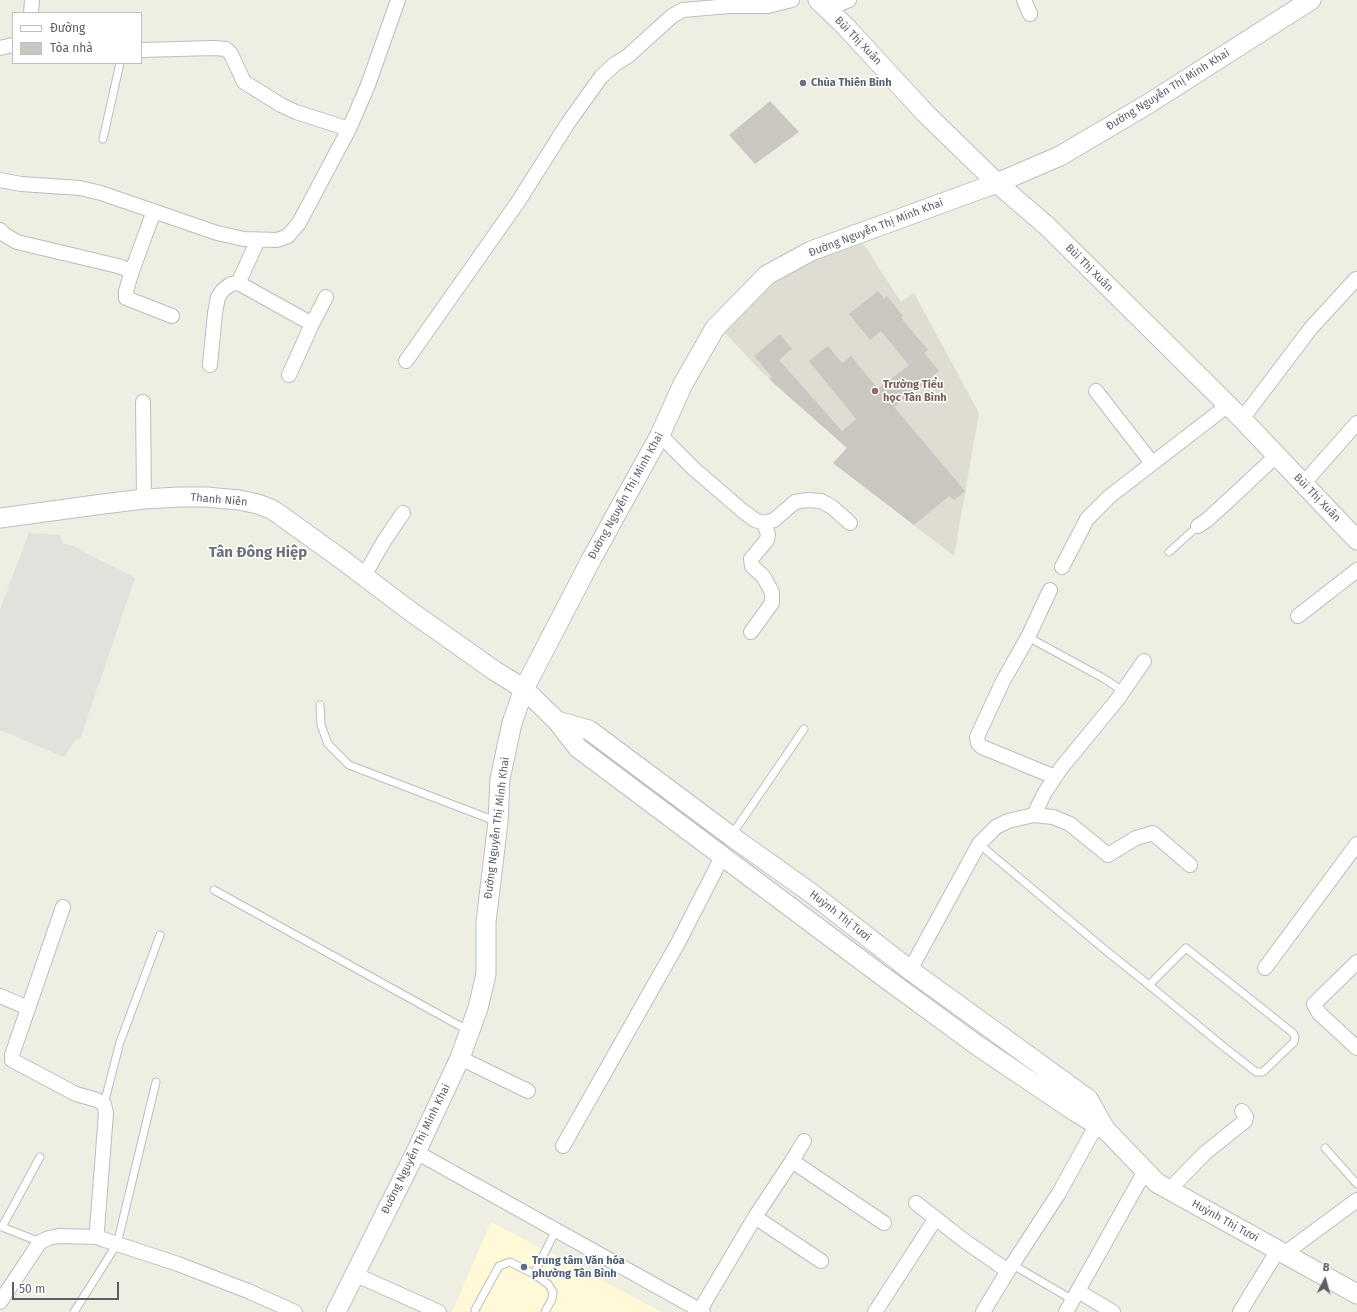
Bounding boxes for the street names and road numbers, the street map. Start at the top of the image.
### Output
street label: Bùi Thị Xuân [832,14,884,68]
street label: Đường Nguyễn Thị Minh Khai [1104,46,1232,134]
street label: Đường Nguyễn Thị Minh Khai [807,196,945,260]
street label: Bùi Thị Xuân [1062,241,1116,295]
street label: Đường Nguyễn Thị Minh Khai [586,430,666,562]
street label: Bùi Thị Xuân [1291,471,1343,525]
street label: Thanh Niên [190,491,248,509]
street label: Đường Nguyễn Thị Minh Khai [482,756,512,900]
street label: Huỳnh Thị Tươi [807,888,873,944]
street label: Đường Nguyễn Thị Minh Khai [379,1082,453,1216]
street label: Huỳnh Thị Tươi [1189,1197,1261,1245]

